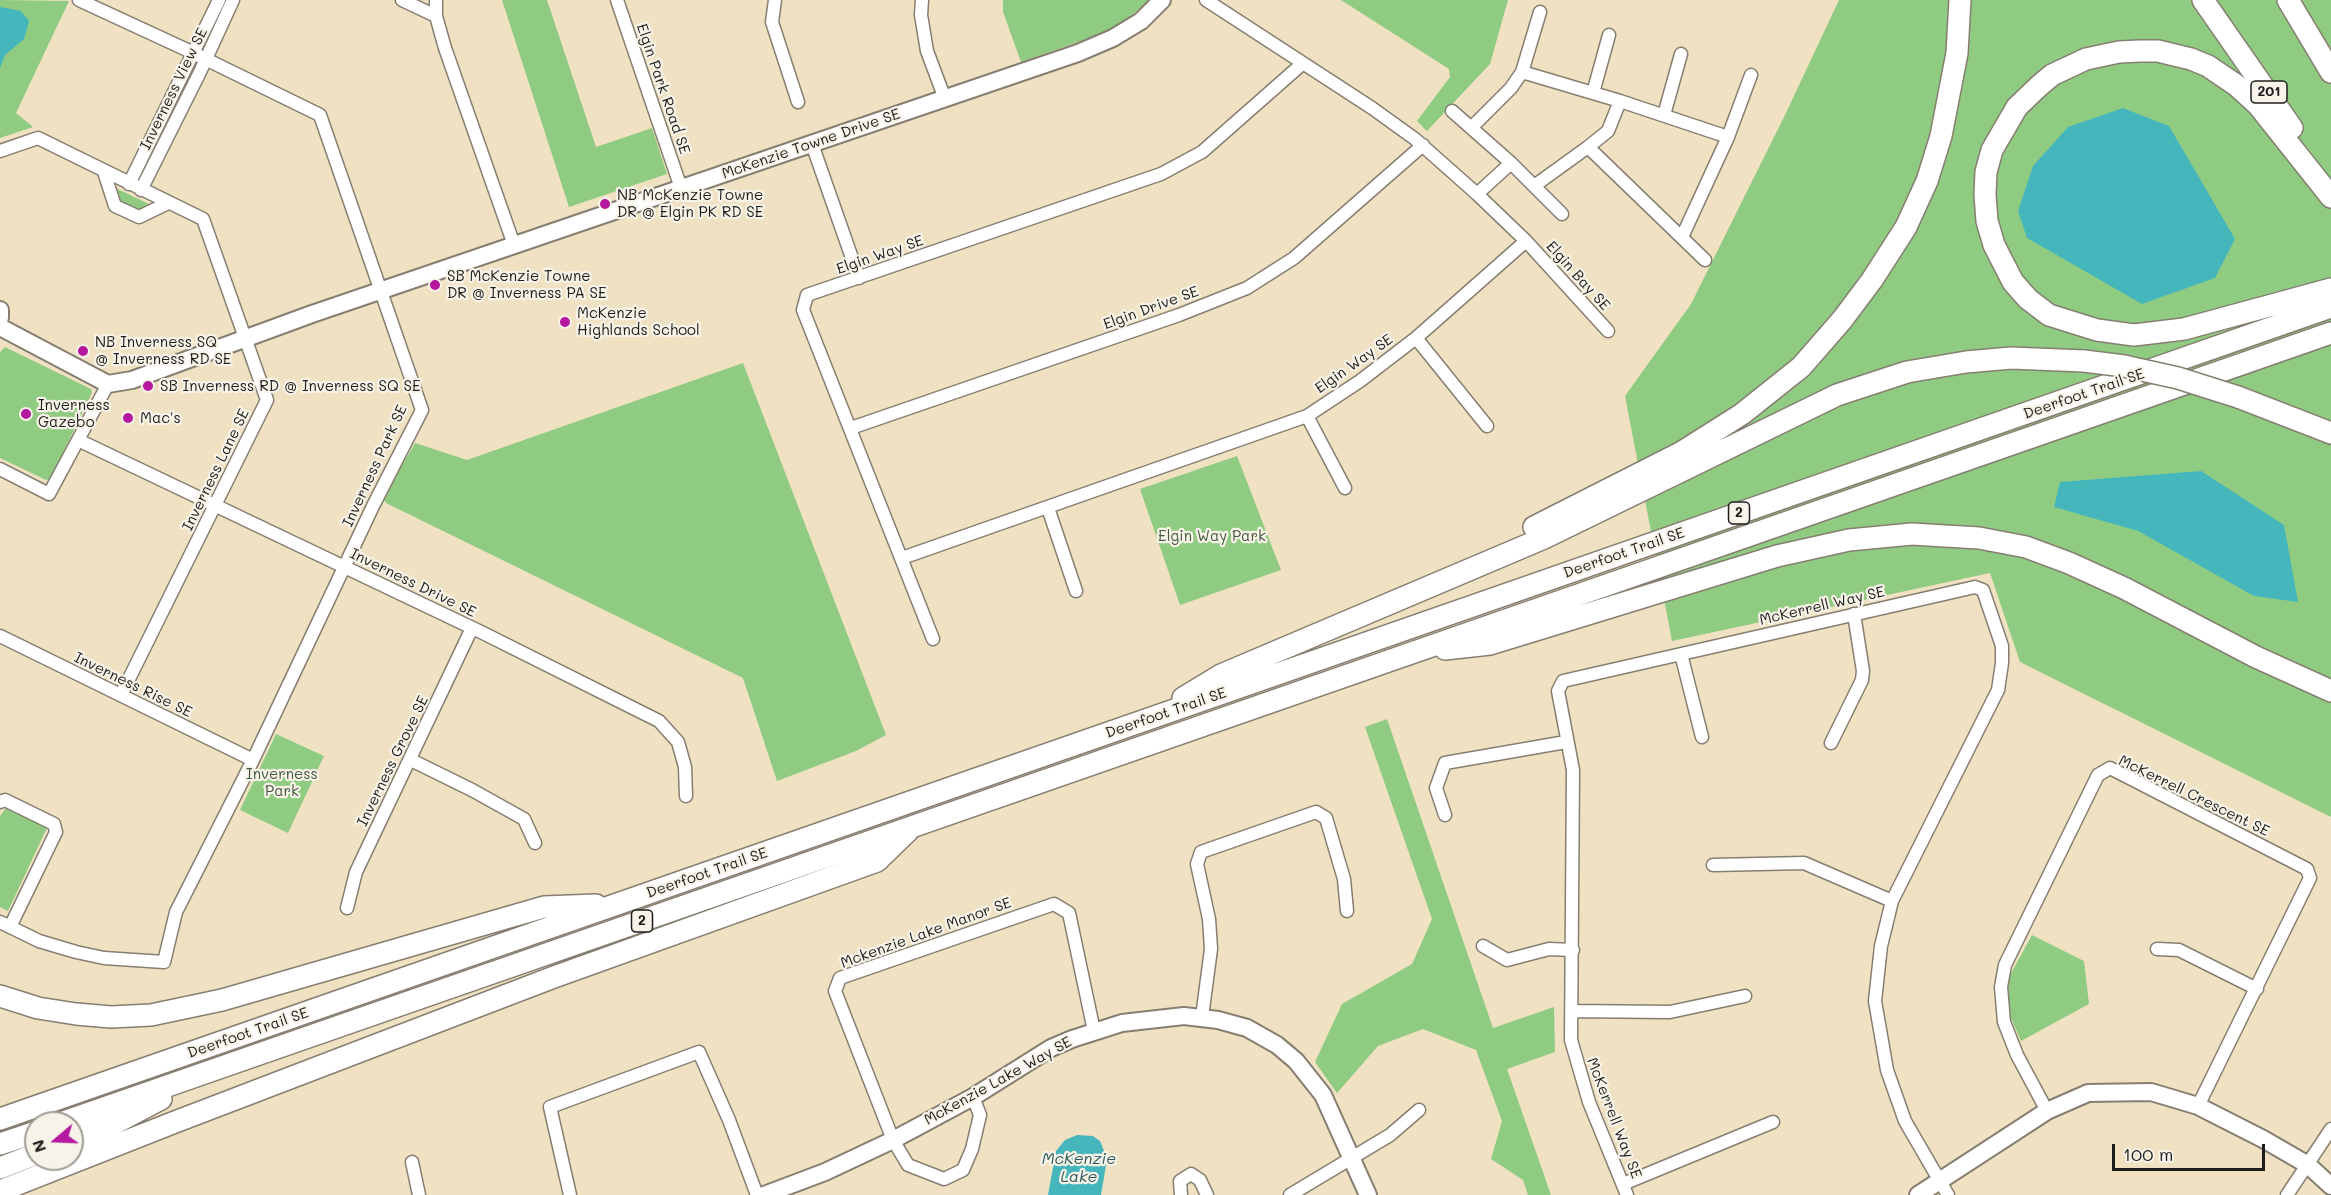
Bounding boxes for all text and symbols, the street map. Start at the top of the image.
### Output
street label: Elgin Park Road SE [632,21,694,157]
street label: Inverness View SE [137,25,211,153]
road number: 201 [2251,81,2287,103]
street label: McKenzie Towne Drive SE [720,105,902,183]
place label: NB McKenzie Towne DR @ Elgin PK RD SE [617,186,763,221]
marker: NB McKenzie Towne DR @ Elgin PK RD SE [598,197,612,211]
street label: Elgin Way SE [834,232,926,278]
street label: Elgin Bay SE [1542,238,1614,314]
place label: SB McKenzie Towne DR @ Inverness PA SE [447,267,607,302]
marker: SB McKenzie Towne DR @ Inverness PA SE [428,278,442,292]
street label: Elgin Drive SE [1101,282,1201,334]
place label: McKenzie Highlands School [577,304,700,339]
marker: McKenzie Highlands School [558,315,572,329]
street label: Elgin Way SE [1312,331,1396,397]
place label: NB Inverness SQ @ Inverness RD SE [95,333,231,368]
marker: NB Inverness SQ @ Inverness RD SE [76,344,90,358]
street label: Deerfoot Trail SE [2021,365,2147,423]
place label: SB Inverness RD @ Inverness SQ SE [160,377,421,395]
marker: SB Inverness RD @ Inverness SQ SE [141,379,155,393]
place label: Inverness Gazebo [38,396,110,431]
street label: Inverness Park SE [339,402,411,530]
street label: Inverness Lane SE [179,406,253,534]
marker: Inverness Gazebo [19,407,33,421]
place label: Mac's [140,409,181,427]
marker: Mac's [121,411,135,425]
road number: 2 [1728,502,1750,524]
street label: Deerfoot Trail SE [1561,524,1687,582]
park label: Elgin Way Park [1158,527,1266,545]
street label: Inverness Drive SE [347,545,479,621]
street label: McKerrell Way SE [1758,583,1886,629]
street label: Inverness Rise SE [71,649,195,721]
street label: Deerfoot Trail SE [1103,684,1229,742]
street label: Inverness Grove SE [354,693,432,829]
street label: McKerrell Crescent SE [2116,752,2272,840]
park label: Inverness Park [246,765,318,800]
street label: Deerfoot Trail SE [644,844,770,902]
street label: Mckenzie Lake Manor SE [838,894,1014,972]
road number: 2 [632,910,652,932]
street label: Deerfoot Trail SE [185,1004,311,1062]
street label: McKenzie Lake Way SE [921,1033,1075,1129]
street label: McKerrell Way SE [1583,1055,1645,1181]
north arrow [24,1111,84,1171]
scale bar [2115,1132,2268,1170]
text: N [26,1137,50,1156]
text: 100 m [2123,1142,2173,1166]
water label: McKenzie Lake [1042,1149,1116,1187]

